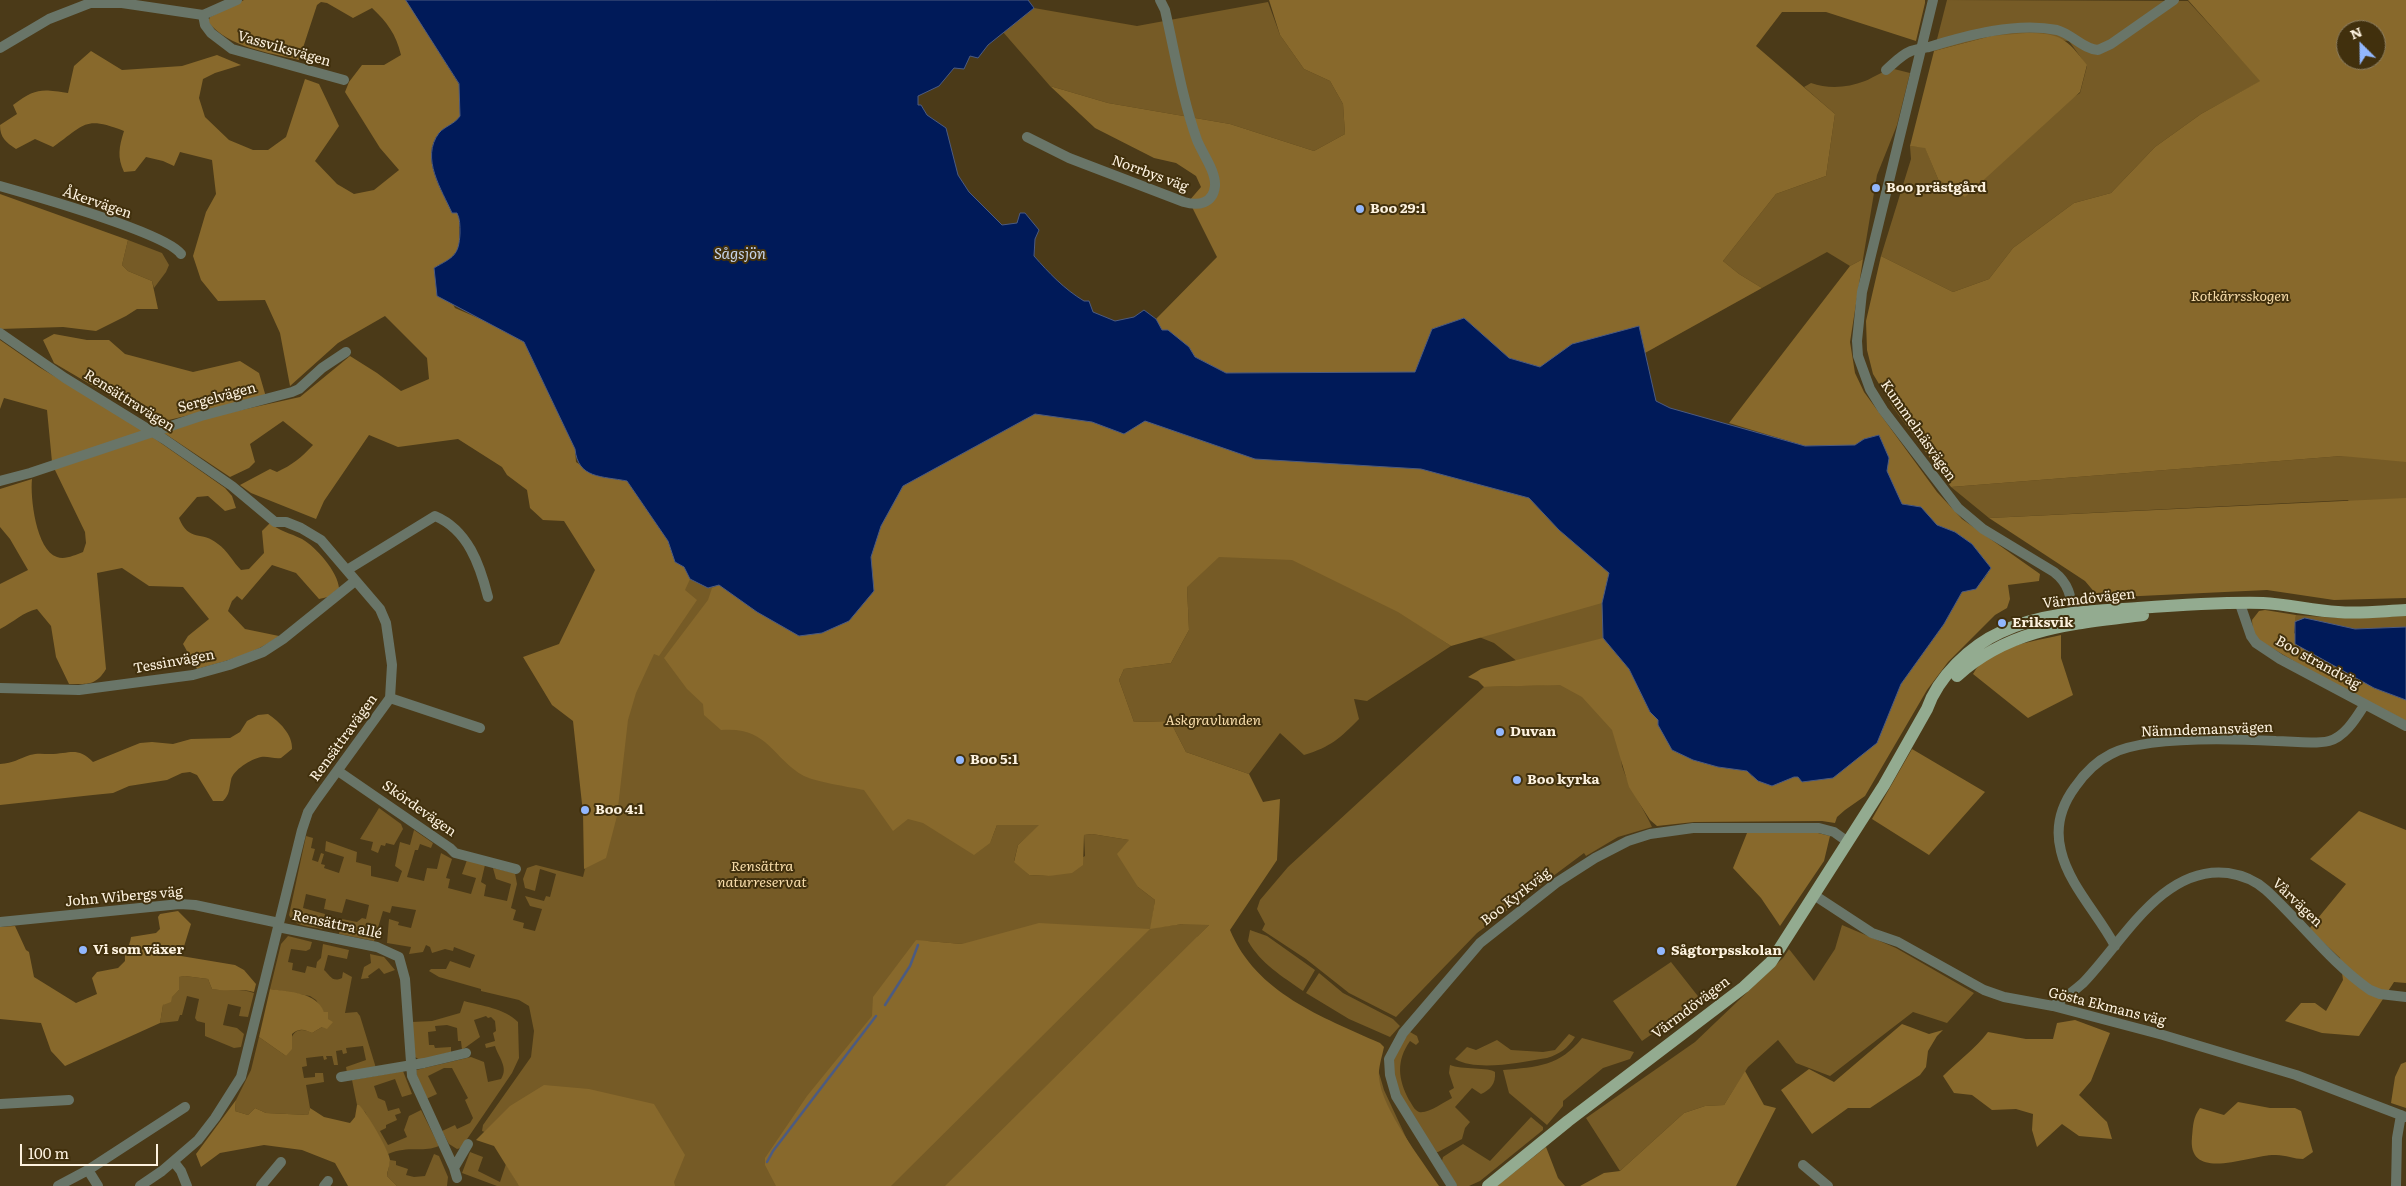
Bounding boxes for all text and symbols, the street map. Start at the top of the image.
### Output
north arrow [2336,20,2386,70]
text: N [2346,21,2365,44]
street label: Vassviksvägen [235,28,333,70]
street label: Norrbys väg [1109,152,1191,196]
place label: Boo prästgård [1886,180,1987,196]
marker: Boo prästgård [1870,182,1882,194]
street label: Åkervägen [60,183,134,223]
place label: Boo 29:1 [1370,201,1426,217]
marker: Boo 29:1 [1354,203,1366,215]
water label: Sågsjön [714,246,766,264]
park label: Rotkärrsskogen [2191,289,2289,305]
street label: Rensättravägen [81,366,177,436]
street label: Kummelnäsvägen [1877,377,1959,485]
street label: Sergelvägen [176,379,258,417]
street label: Värmdövägen [2042,586,2136,612]
place label: Eriksvik [2012,615,2073,631]
marker: Eriksvik [1996,617,2008,629]
street label: Boo strandväg [2272,633,2364,693]
street label: Tessinvägen [132,647,216,677]
street label: Rensättravägen [307,691,381,785]
park label: Askgravlunden [1165,713,1261,729]
street label: Nämndemansvägen [2141,719,2273,741]
place label: Duvan [1510,724,1556,740]
marker: Duvan [1494,726,1506,738]
place label: Boo 5:1 [970,752,1018,768]
marker: Boo 5:1 [954,754,966,766]
place label: Boo kyrka [1527,772,1600,788]
marker: Boo kyrka [1511,774,1523,786]
street label: Skördevägen [379,777,459,841]
place label: Boo 4:1 [595,802,644,818]
marker: Boo 4:1 [579,804,591,816]
park label: Rensättra naturreservat [717,859,807,892]
street label: Boo Kyrkväg [1478,865,1554,929]
street label: Vårvägen [2269,875,2325,931]
street label: John Wibergs väg [64,883,184,911]
street label: Rensättra allé [291,907,383,943]
place label: Vi som växer [93,942,184,958]
place label: Sågtorpsskolan [1671,943,1782,959]
marker: Vi som växer [77,944,89,956]
marker: Sågtorpsskolan [1655,945,1667,957]
street label: Värmdövägen [1649,973,1733,1043]
street label: Gösta Ekmans väg [2046,984,2168,1030]
scale bar [22,1134,160,1166]
text: 100 m [28,1141,69,1164]

